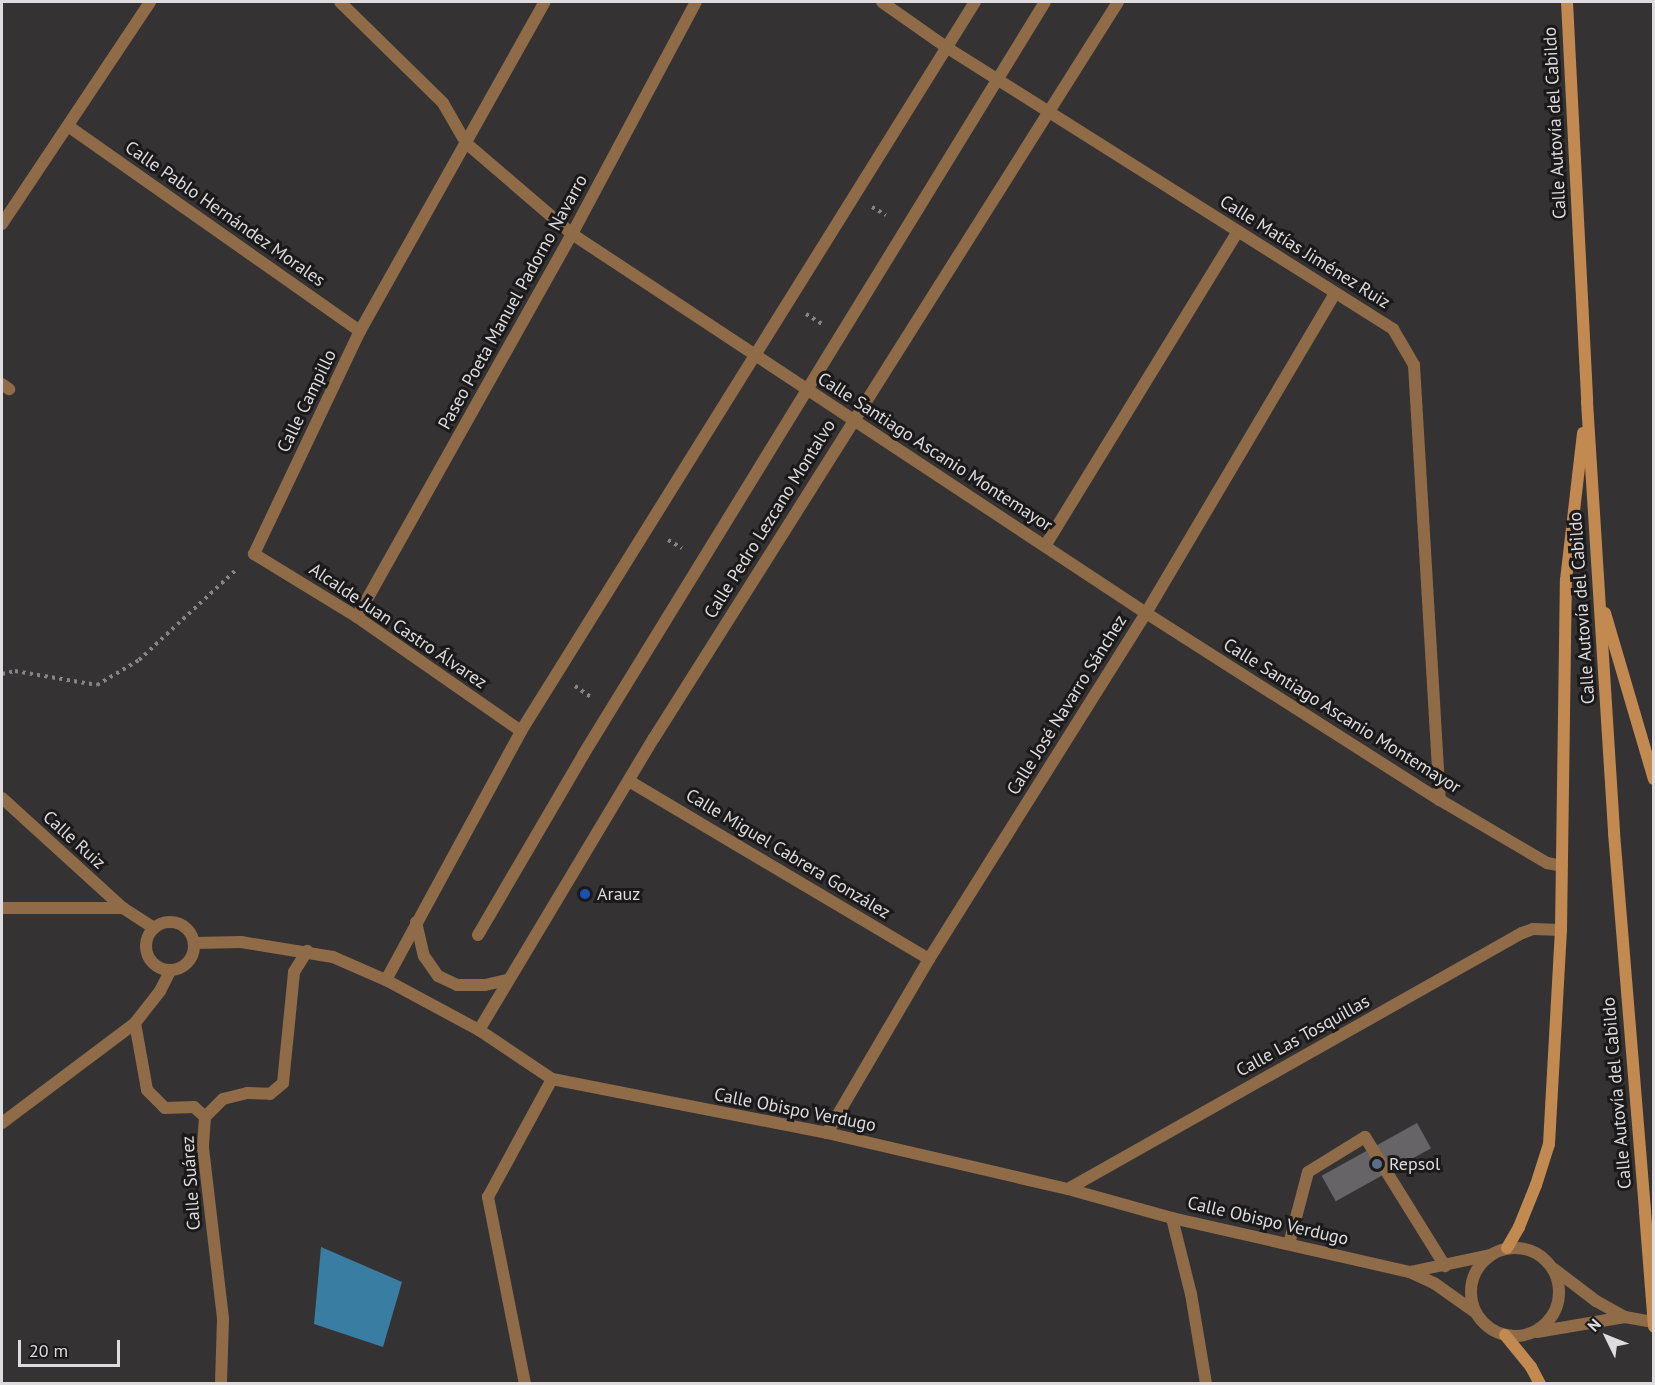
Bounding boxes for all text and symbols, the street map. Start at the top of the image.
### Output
street label: Calle Autovía del Cabildo [1539,26,1571,220]
street label: Calle Pablo Hernández Morales [121,136,329,292]
street label: Paseo Poeta Manuel Padorno Navarro [434,171,592,433]
street label: Calle Matías Jiménez Ruiz [1216,191,1394,313]
street label: Calle Campillo [273,346,341,456]
street label: Calle Santiago Ascanio Montemayor [813,368,1057,536]
street label: Calle Pedro Lezcano Montalvo [700,415,840,623]
street label: Calle Autovía del Cabildo [1564,511,1600,705]
street label: Alcalde Juan Castro Álvarez [305,558,491,694]
street label: Calle José Navarro Sánchez [1003,611,1131,799]
street label: Calle Santiago Ascanio Montemayor [1219,634,1465,798]
street label: Calle Miguel Cabrera González [682,784,894,924]
street label: Calle Ruiz [38,806,110,874]
place label: Arauz [597,883,640,905]
marker: Arauz [578,887,592,901]
street label: Calle Las Tosquillas [1232,990,1374,1082]
street label: Calle Autovía del Cabildo [1598,996,1636,1190]
street label: Calle Obispo Verdugo [712,1084,878,1136]
street label: Calle Suárez [177,1135,205,1231]
place label: Repsol [1389,1153,1440,1175]
marker: Repsol [1370,1157,1384,1171]
street label: Calle Obispo Verdugo [1185,1192,1351,1250]
north arrow [1577,1307,1637,1367]
text: N [1583,1314,1605,1335]
scale bar [21,1328,123,1366]
text: 20 m [29,1339,68,1362]

